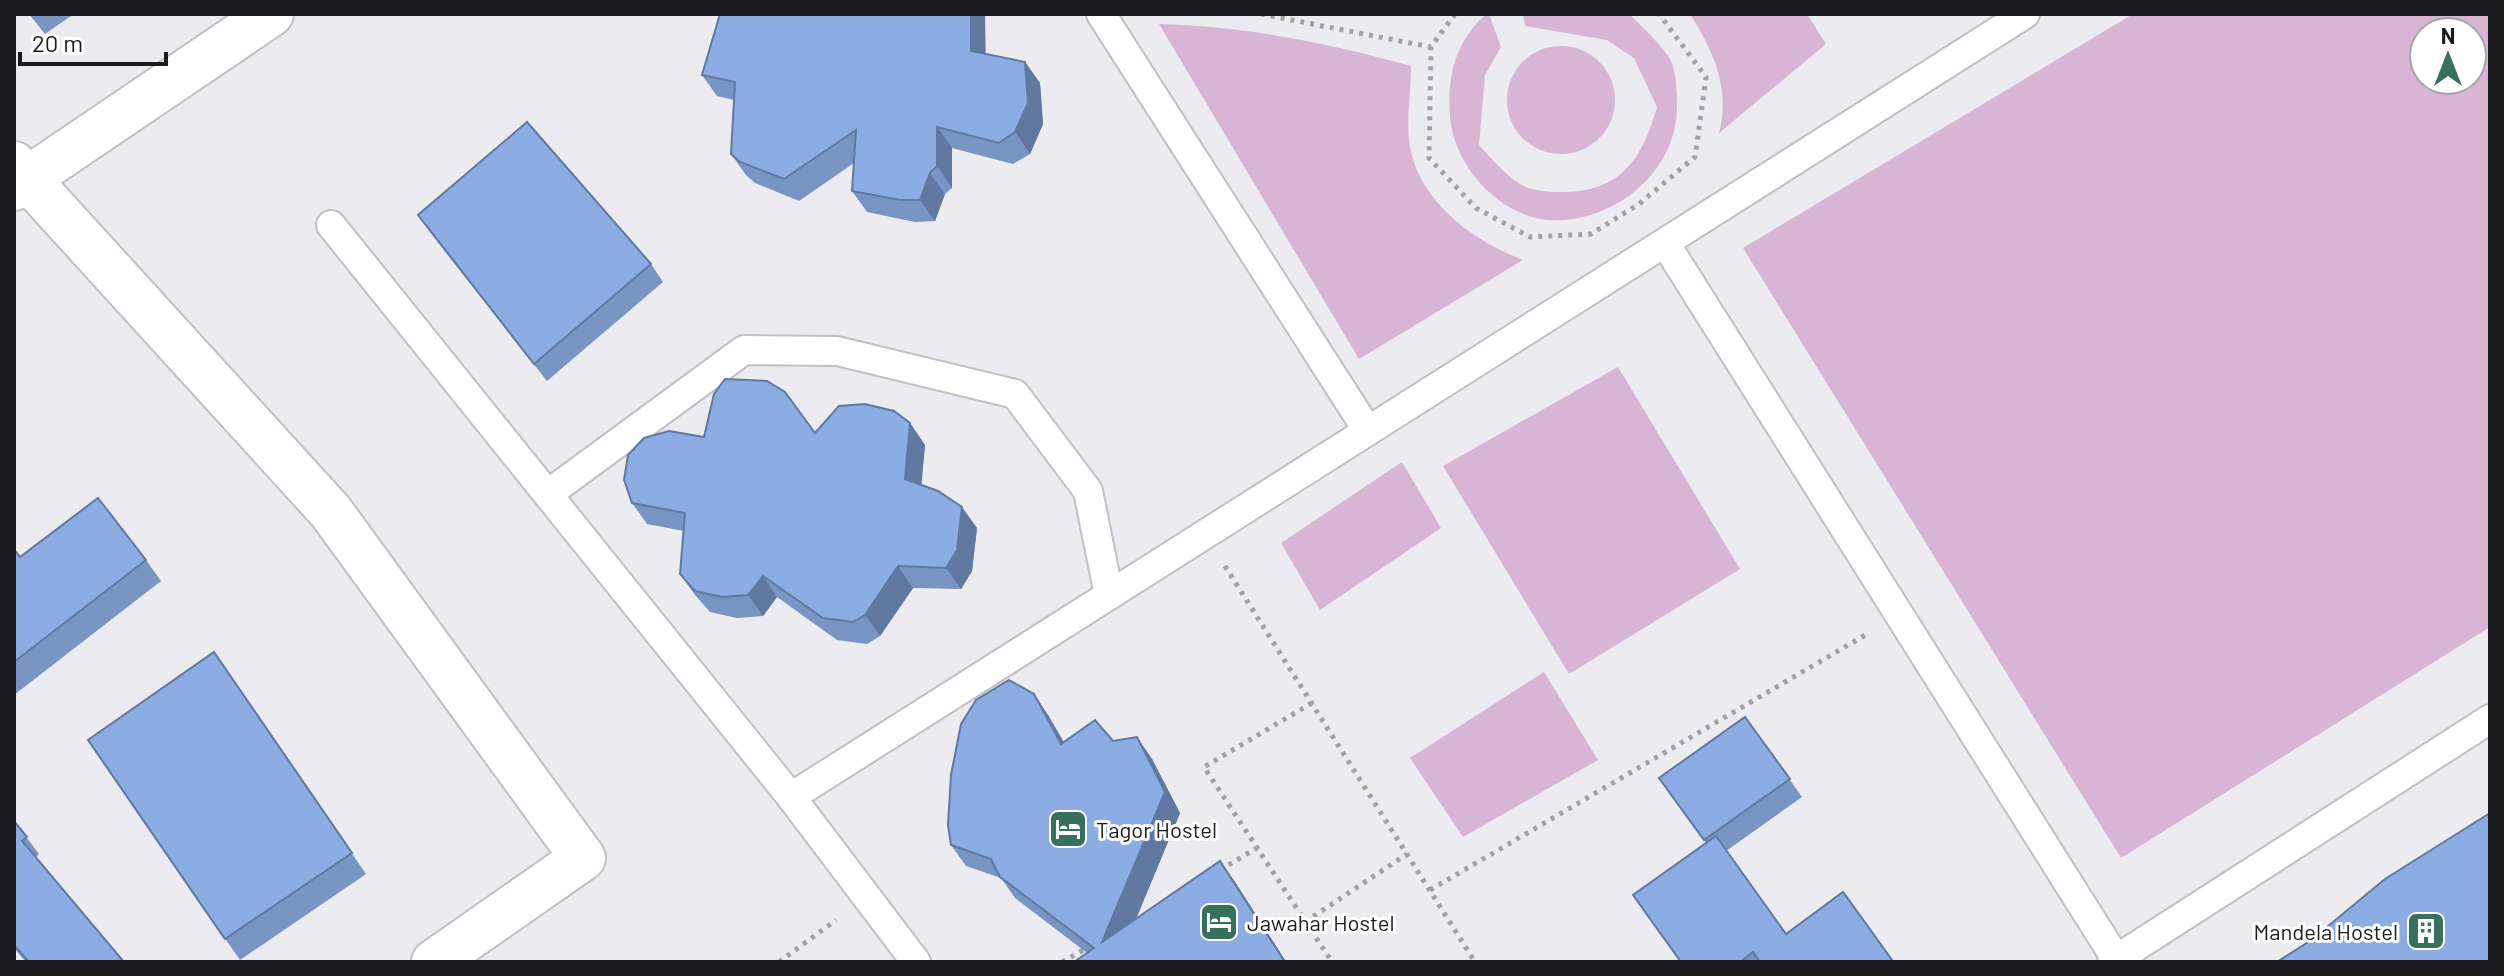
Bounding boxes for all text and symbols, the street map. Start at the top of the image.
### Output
scale bar [20,16,166,66]
north arrow [2408,16,2488,96]
text: N [2441,22,2455,48]
text: 20 m [32,28,83,57]
hotel icon: Tagor Hostel [1047,808,1089,850]
place label: Tagor Hostel [1096,816,1217,842]
hotel icon: Jawahar Hostel [1198,901,1240,943]
place label: Jawahar Hostel [1247,909,1395,935]
building icon: Mandela Hostel [2405,910,2447,952]
place label: Mandela Hostel [2253,918,2398,944]

